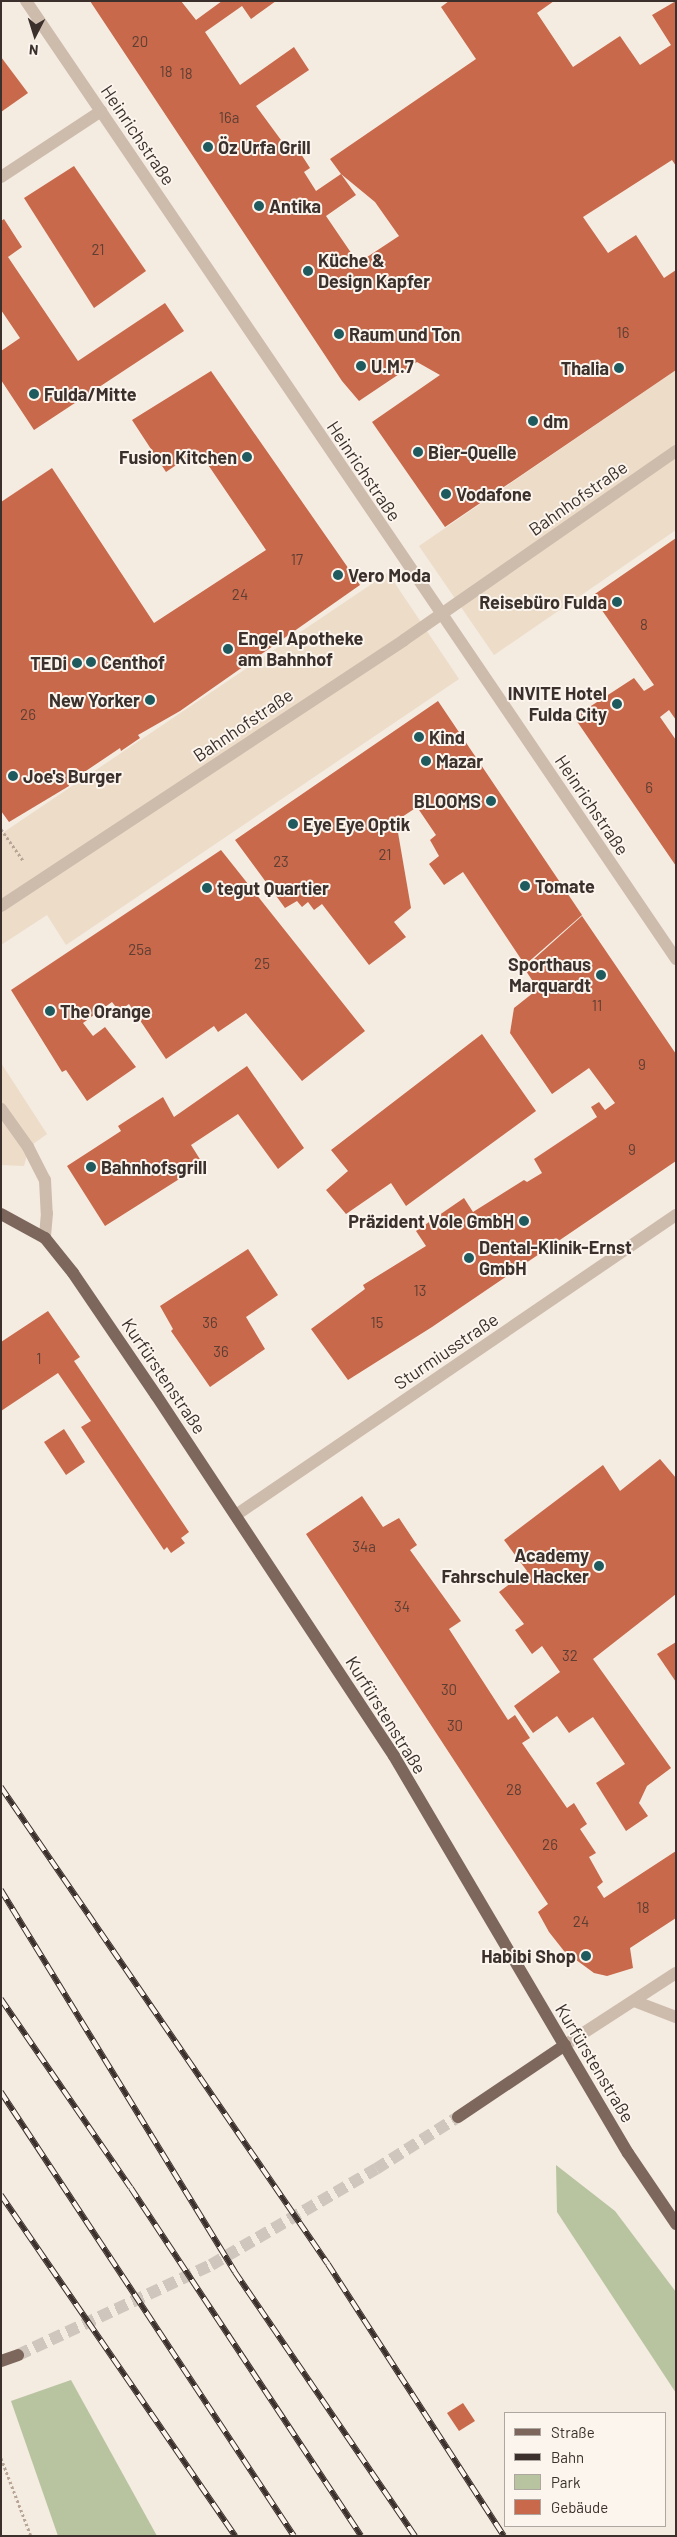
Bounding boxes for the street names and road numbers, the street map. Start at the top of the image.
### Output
street label: Heinrichstraße [97,81,179,189]
street label: Heinrichstraße [323,417,405,525]
street label: Bahnhofstraße [524,456,632,540]
street label: Bahnhofstraße [189,684,297,766]
street label: Heinrichstraße [551,751,633,859]
street label: Sturmiusstraße [390,1308,502,1394]
street label: Kurfürstenstraße [117,1314,211,1438]
street label: Kurfürstenstraße [341,1652,431,1778]
street label: Kurfürstenstraße [551,2000,639,2126]

